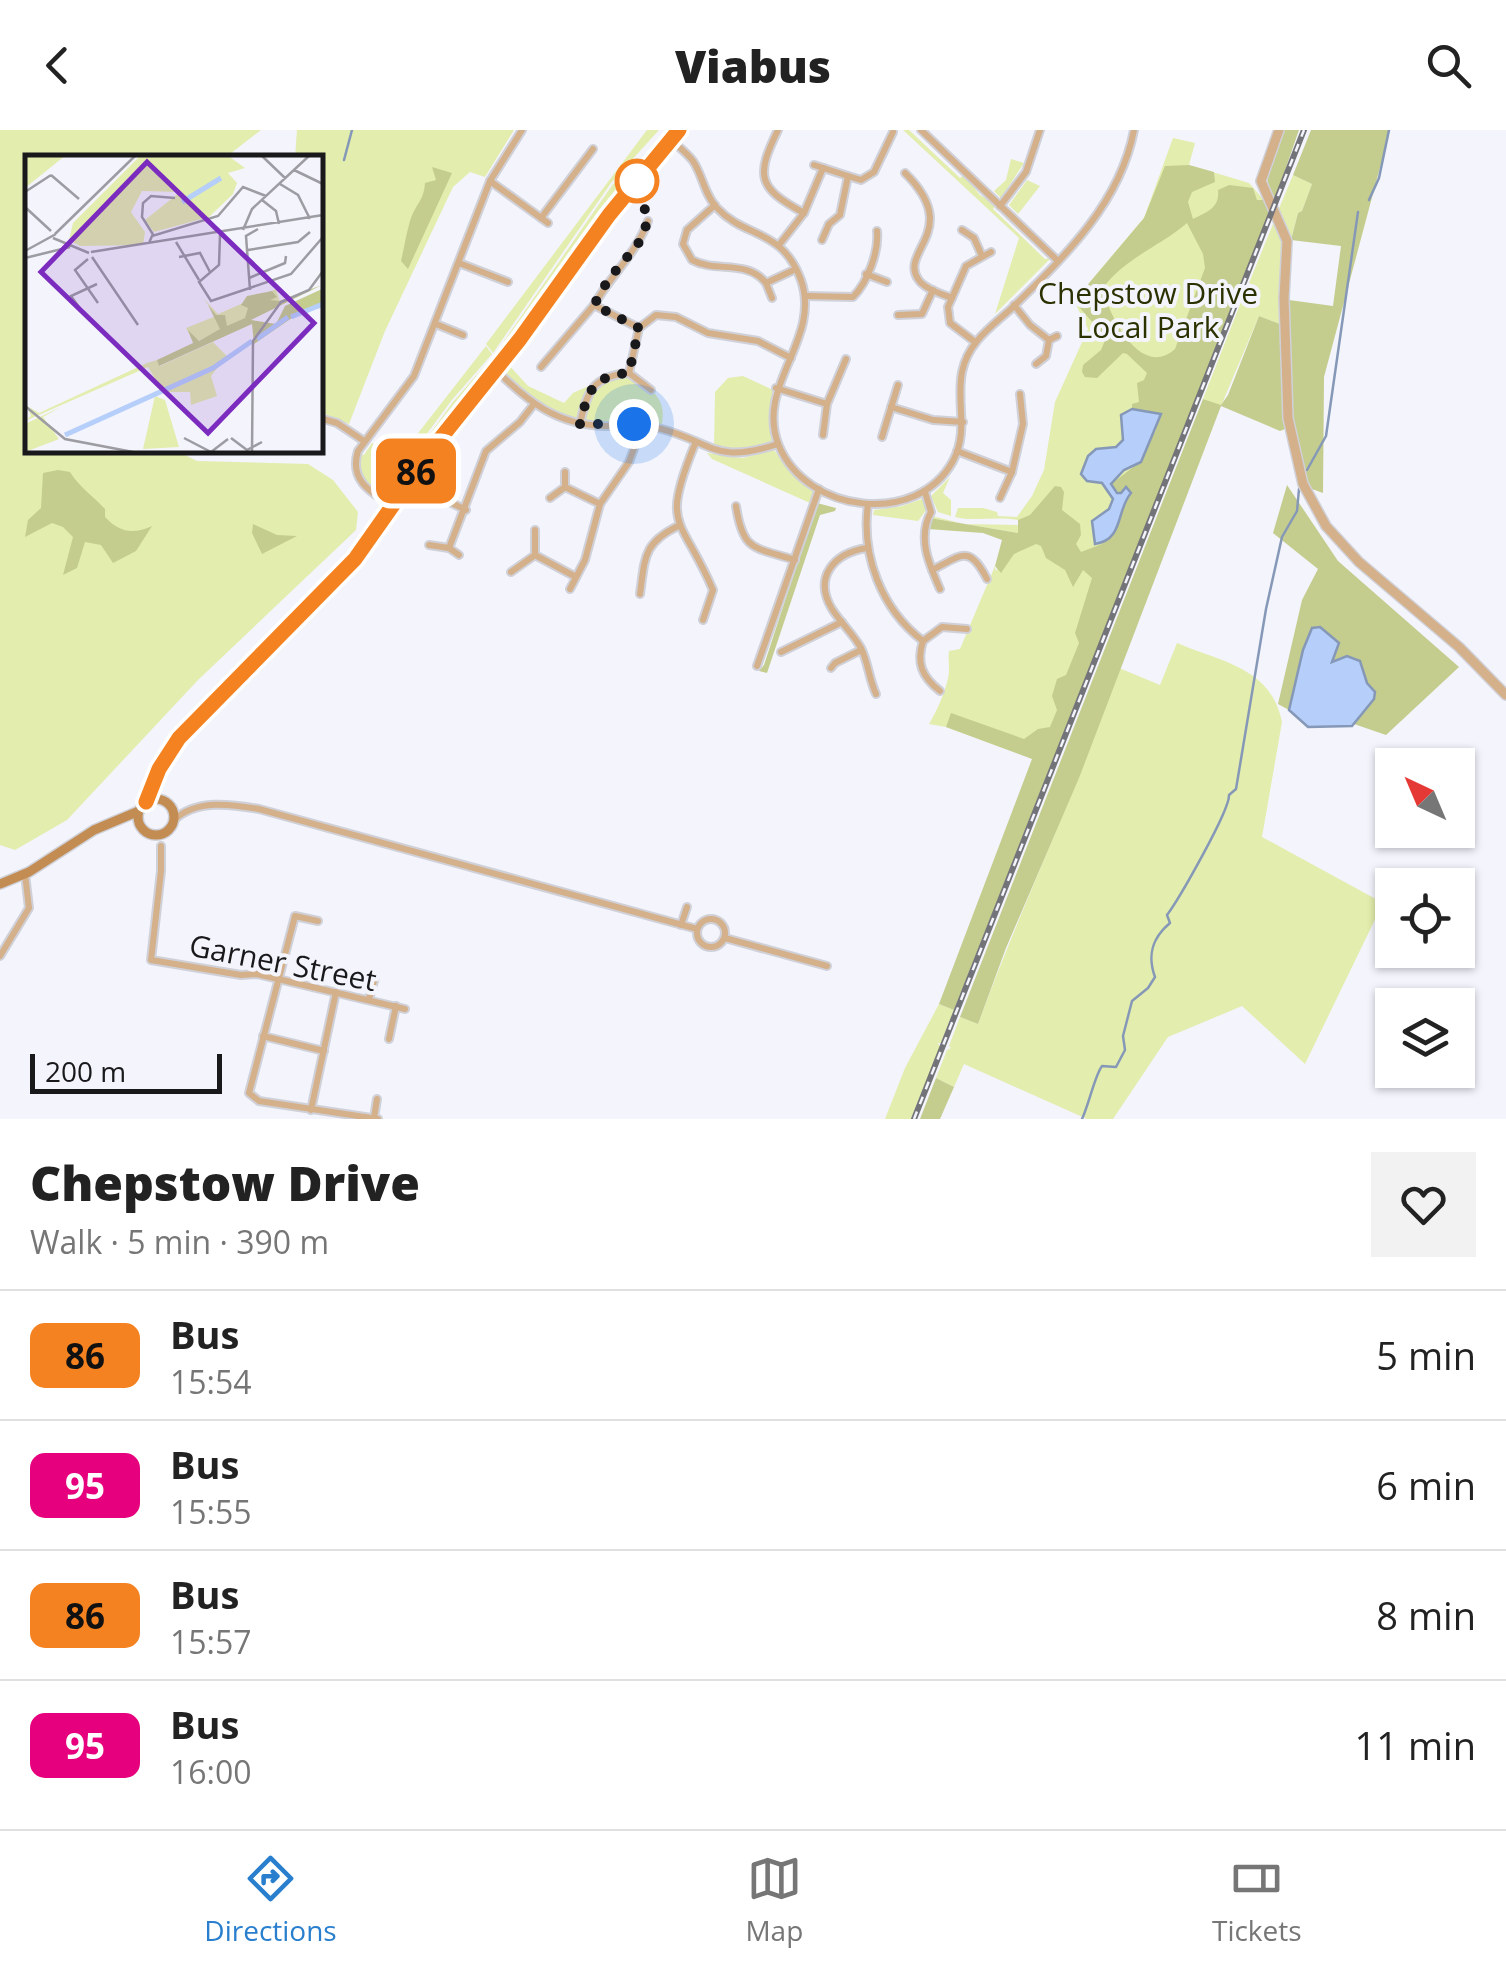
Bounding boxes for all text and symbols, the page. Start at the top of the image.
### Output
text: Viabus [675,35,831,96]
icon: back [30,38,85,93]
icon: search [1421,38,1476,93]
inset map [25,155,322,452]
unlabelled marker [616,160,658,202]
park label: Chepstow Drive Local Park [1038,272,1258,347]
your location [609,399,659,449]
line badge: 86 [371,438,461,504]
text: 86 [396,448,436,495]
north arrow [1375,748,1475,848]
map controls [1375,748,1475,1088]
button: locate [1375,868,1475,968]
street label: Garner Street [186,924,380,1000]
button: layers [1375,988,1475,1088]
scale bar [30,1049,222,1094]
text: 200 m [45,1052,126,1090]
text: Chepstow Drive [30,1150,420,1215]
button: heart [1371,1152,1476,1257]
text: Walk · 5 min · 390 m [30,1220,329,1263]
text: Bus [170,1308,239,1360]
text: 5 min [1376,1329,1476,1381]
text: 86 [65,1332,105,1379]
text: 15:54 [170,1360,252,1403]
text: Bus [170,1438,239,1490]
text: 6 min [1376,1459,1476,1511]
text: 95 [65,1462,105,1509]
text: 15:55 [170,1490,252,1533]
text: Bus [170,1568,239,1620]
text: 8 min [1376,1589,1476,1641]
text: 86 [65,1592,105,1639]
text: 15:57 [170,1620,252,1663]
text: Bus [170,1698,239,1750]
text: 11 min [1355,1719,1476,1771]
text: 95 [65,1722,105,1769]
text: 16:00 [170,1750,252,1793]
tab: Directions [204,1851,337,1949]
tab: Map [745,1851,803,1949]
tab: Tickets [1212,1851,1302,1949]

